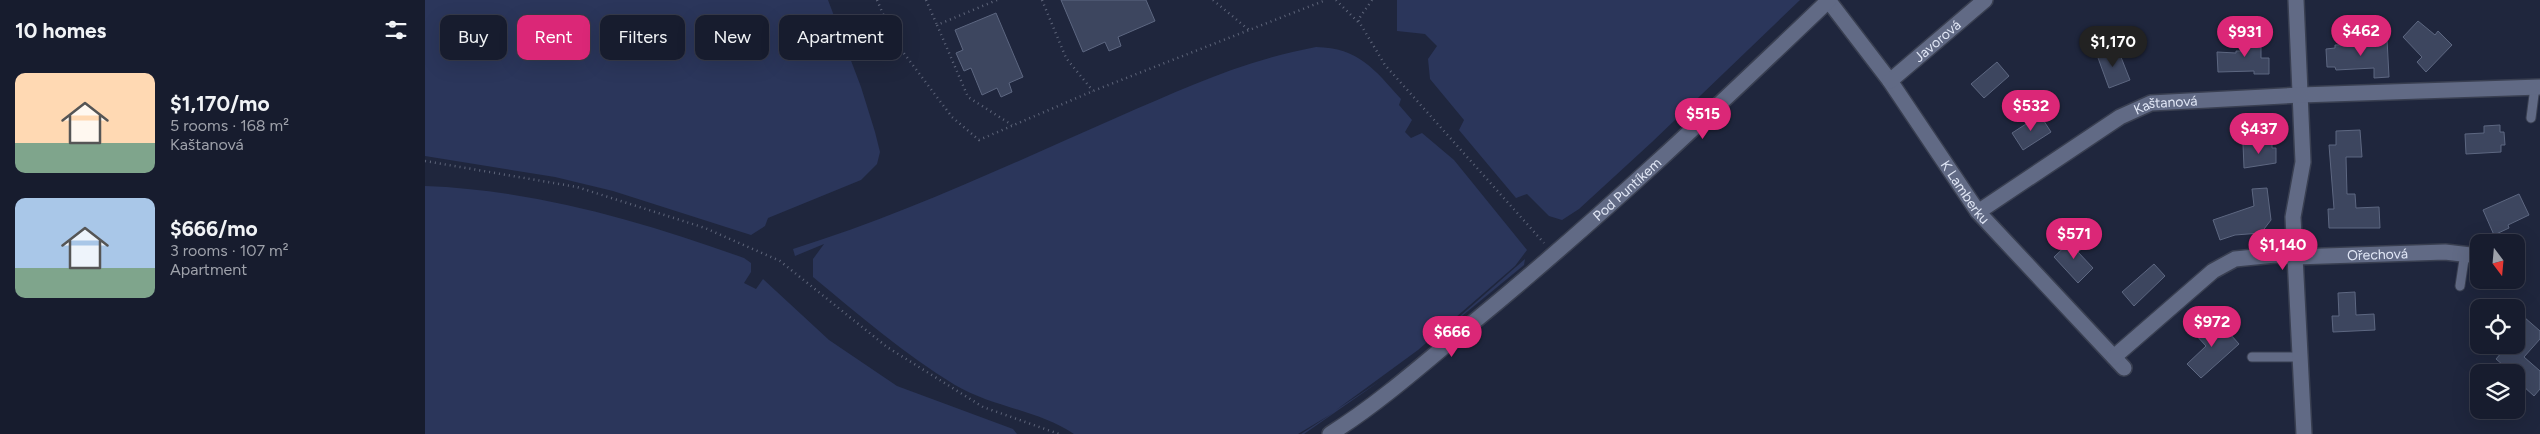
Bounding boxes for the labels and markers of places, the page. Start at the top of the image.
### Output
pin: $931 [2215,15,2275,58]
pin: $462 [2331,15,2391,57]
pin: $1,170 [2072,26,2154,68]
pin: $532 [2001,90,2061,132]
pin: $515 [1673,98,1733,140]
pin: $437 [2229,112,2289,155]
pin: $571 [2044,218,2104,260]
pin: $1,140 [2242,228,2324,271]
pin: $972 [2182,306,2242,348]
pin: $666 [1422,316,1482,358]

